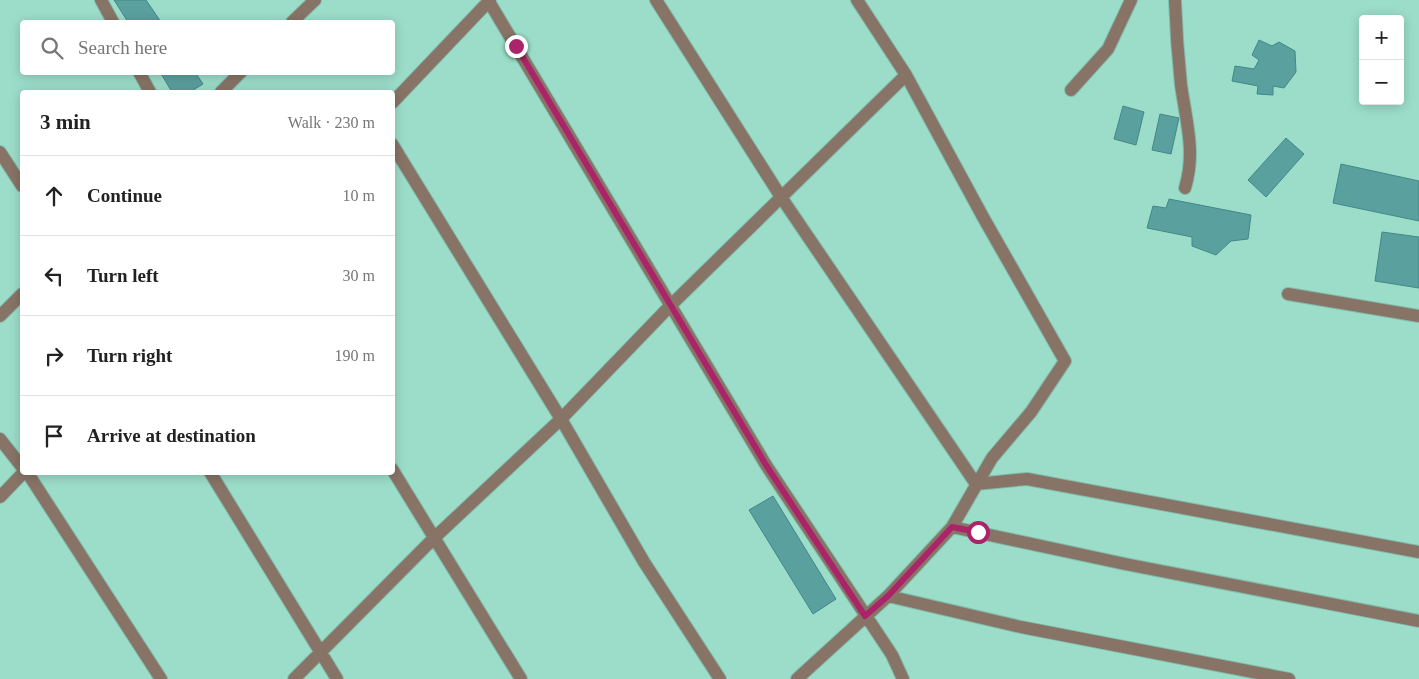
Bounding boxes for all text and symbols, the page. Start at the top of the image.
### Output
map controls [1359,15,1404,105]
button: + [1359,15,1404,60]
search box [20,20,395,75]
icon: search [38,34,66,62]
route end [505,35,528,58]
text: Search here [78,37,167,58]
button: − [1359,60,1404,105]
text: 3 min [40,110,91,134]
text: Walk · 230 m [288,114,375,131]
icon: ahead [40,182,68,210]
text: Continue [87,185,162,206]
text: 10 m [343,187,375,204]
icon: left [40,262,68,290]
text: Turn left [87,265,159,286]
text: 30 m [343,267,375,284]
icon: right [40,342,68,370]
text: Turn right [87,345,172,366]
text: 190 m [335,347,375,364]
icon: arrive [40,422,68,450]
text: Arrive at destination [87,425,256,446]
route start [967,521,990,544]

